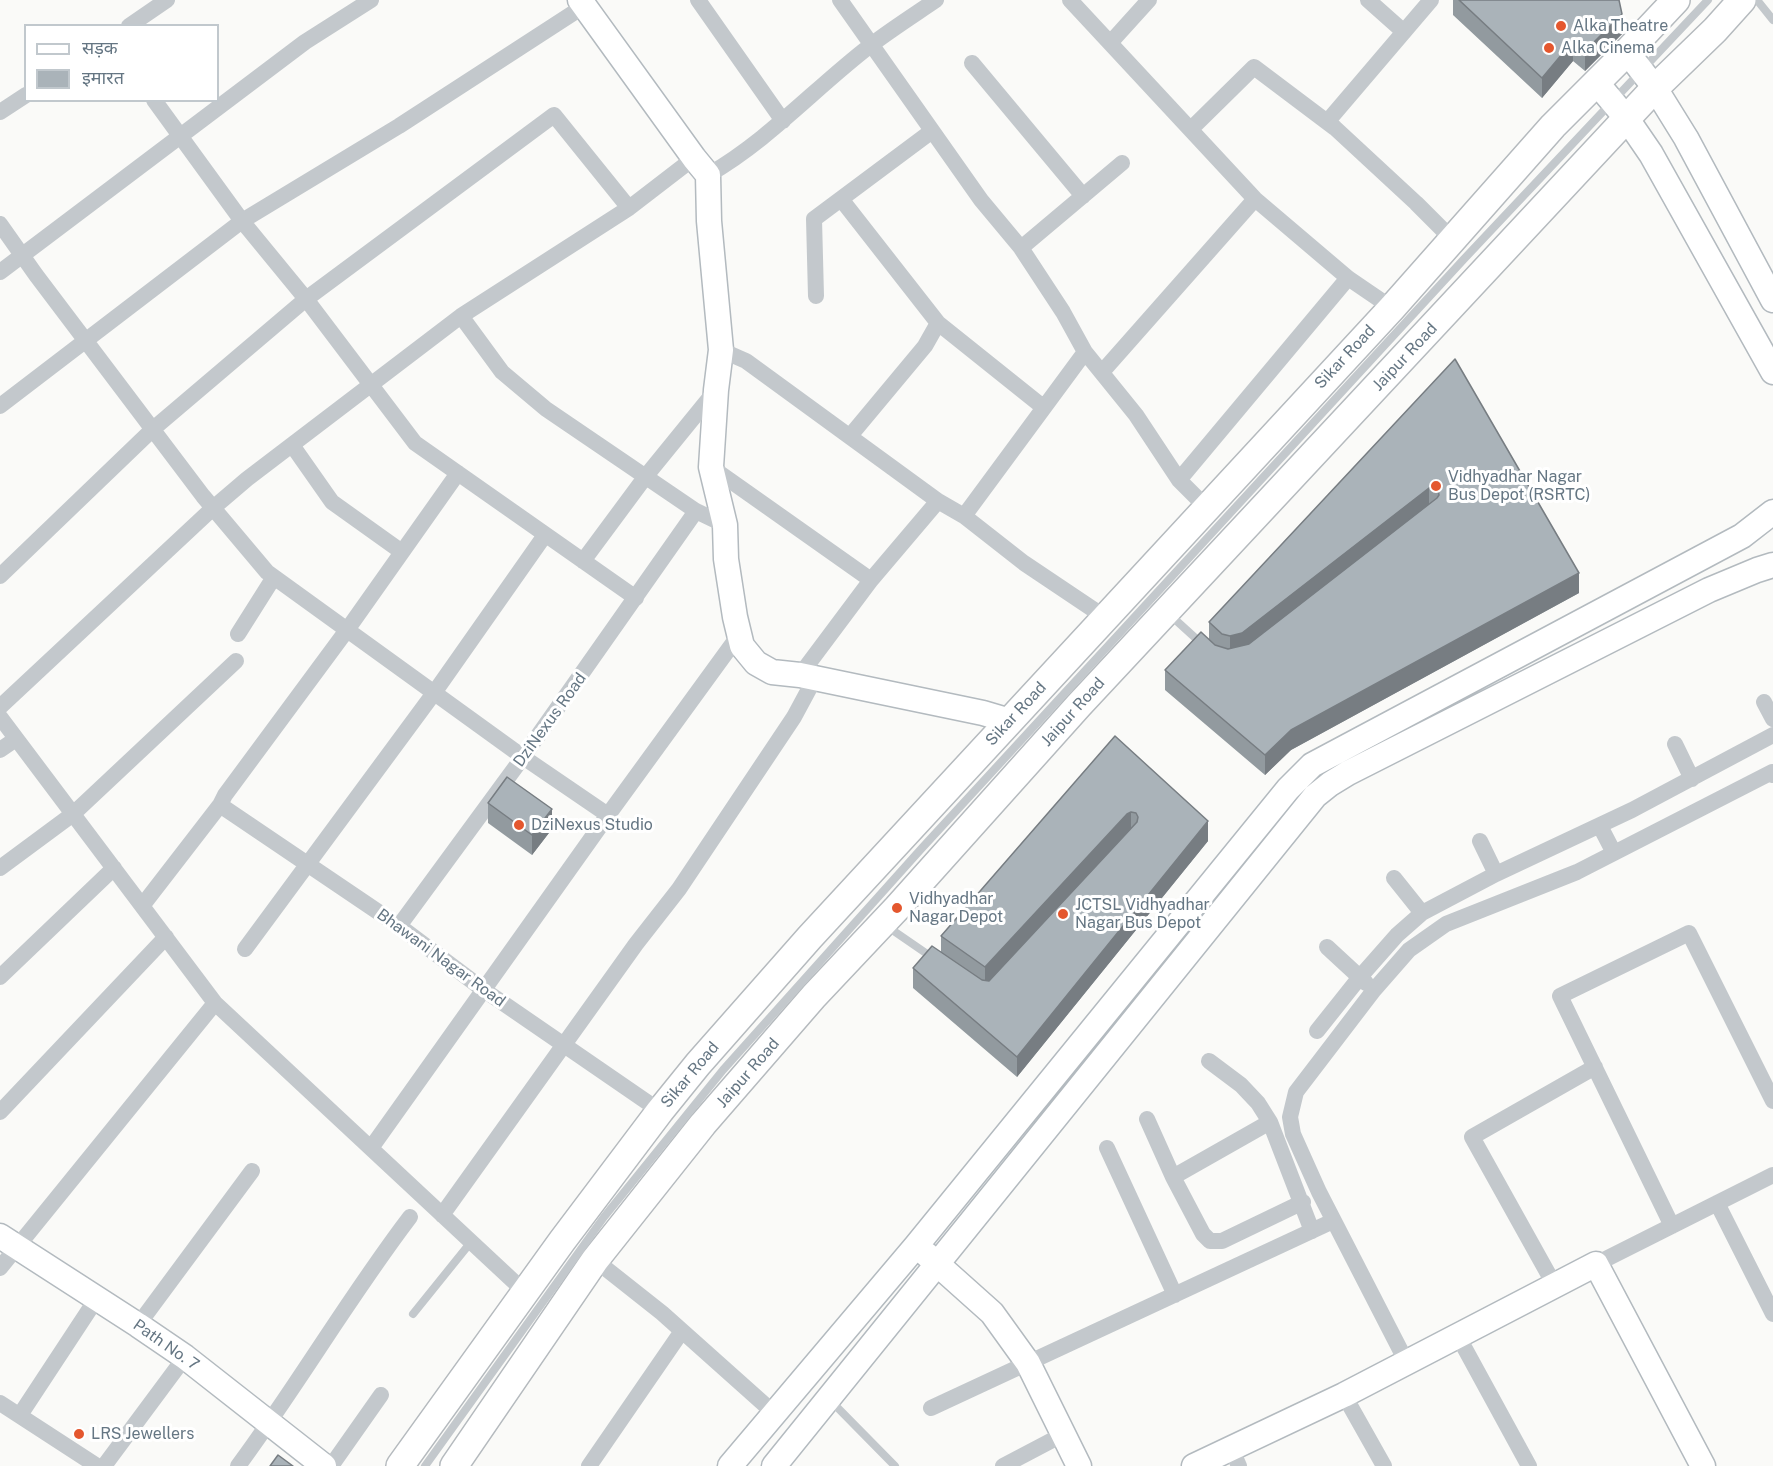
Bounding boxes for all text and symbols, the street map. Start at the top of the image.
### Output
place label: Alka Theatre [1573,16,1668,36]
marker: Alka Theatre [1554,19,1568,33]
legend [24,24,219,102]
text: सड़क [82,37,118,58]
place label: Alka Cinema [1561,38,1655,58]
marker: Alka Cinema [1542,41,1556,55]
text: इमारत [82,67,124,88]
street label: Jaipur Road [1369,319,1441,395]
street label: Sikar Road [1311,321,1379,393]
place label: Vidhyadhar Nagar Bus Depot (RSRTC) [1448,467,1591,505]
marker: Vidhyadhar Nagar Bus Depot (RSRTC) [1429,479,1443,493]
street label: DziNexus Road [510,669,590,771]
street label: Jaipur Road [1037,674,1109,750]
street label: Sikar Road [982,678,1050,750]
place label: DziNexus Studio [531,815,653,835]
marker: DziNexus Studio [512,818,526,832]
place label: Vidhyadhar Nagar Depot [909,889,1003,927]
place label: JCTSL Vidhyadhar Nagar Bus Depot [1075,895,1210,933]
marker: Vidhyadhar Nagar Depot [890,901,904,915]
street label: Bhawani Nagar Road [373,905,509,1011]
marker: JCTSL Vidhyadhar Nagar Bus Depot [1056,907,1070,921]
street label: Jaipur Road [713,1034,783,1112]
street label: Sikar Road [657,1038,723,1112]
street label: Path No. 7 [129,1315,203,1375]
place label: LRS Jewellers [91,1424,194,1444]
marker: LRS Jewellers [72,1427,86,1441]

